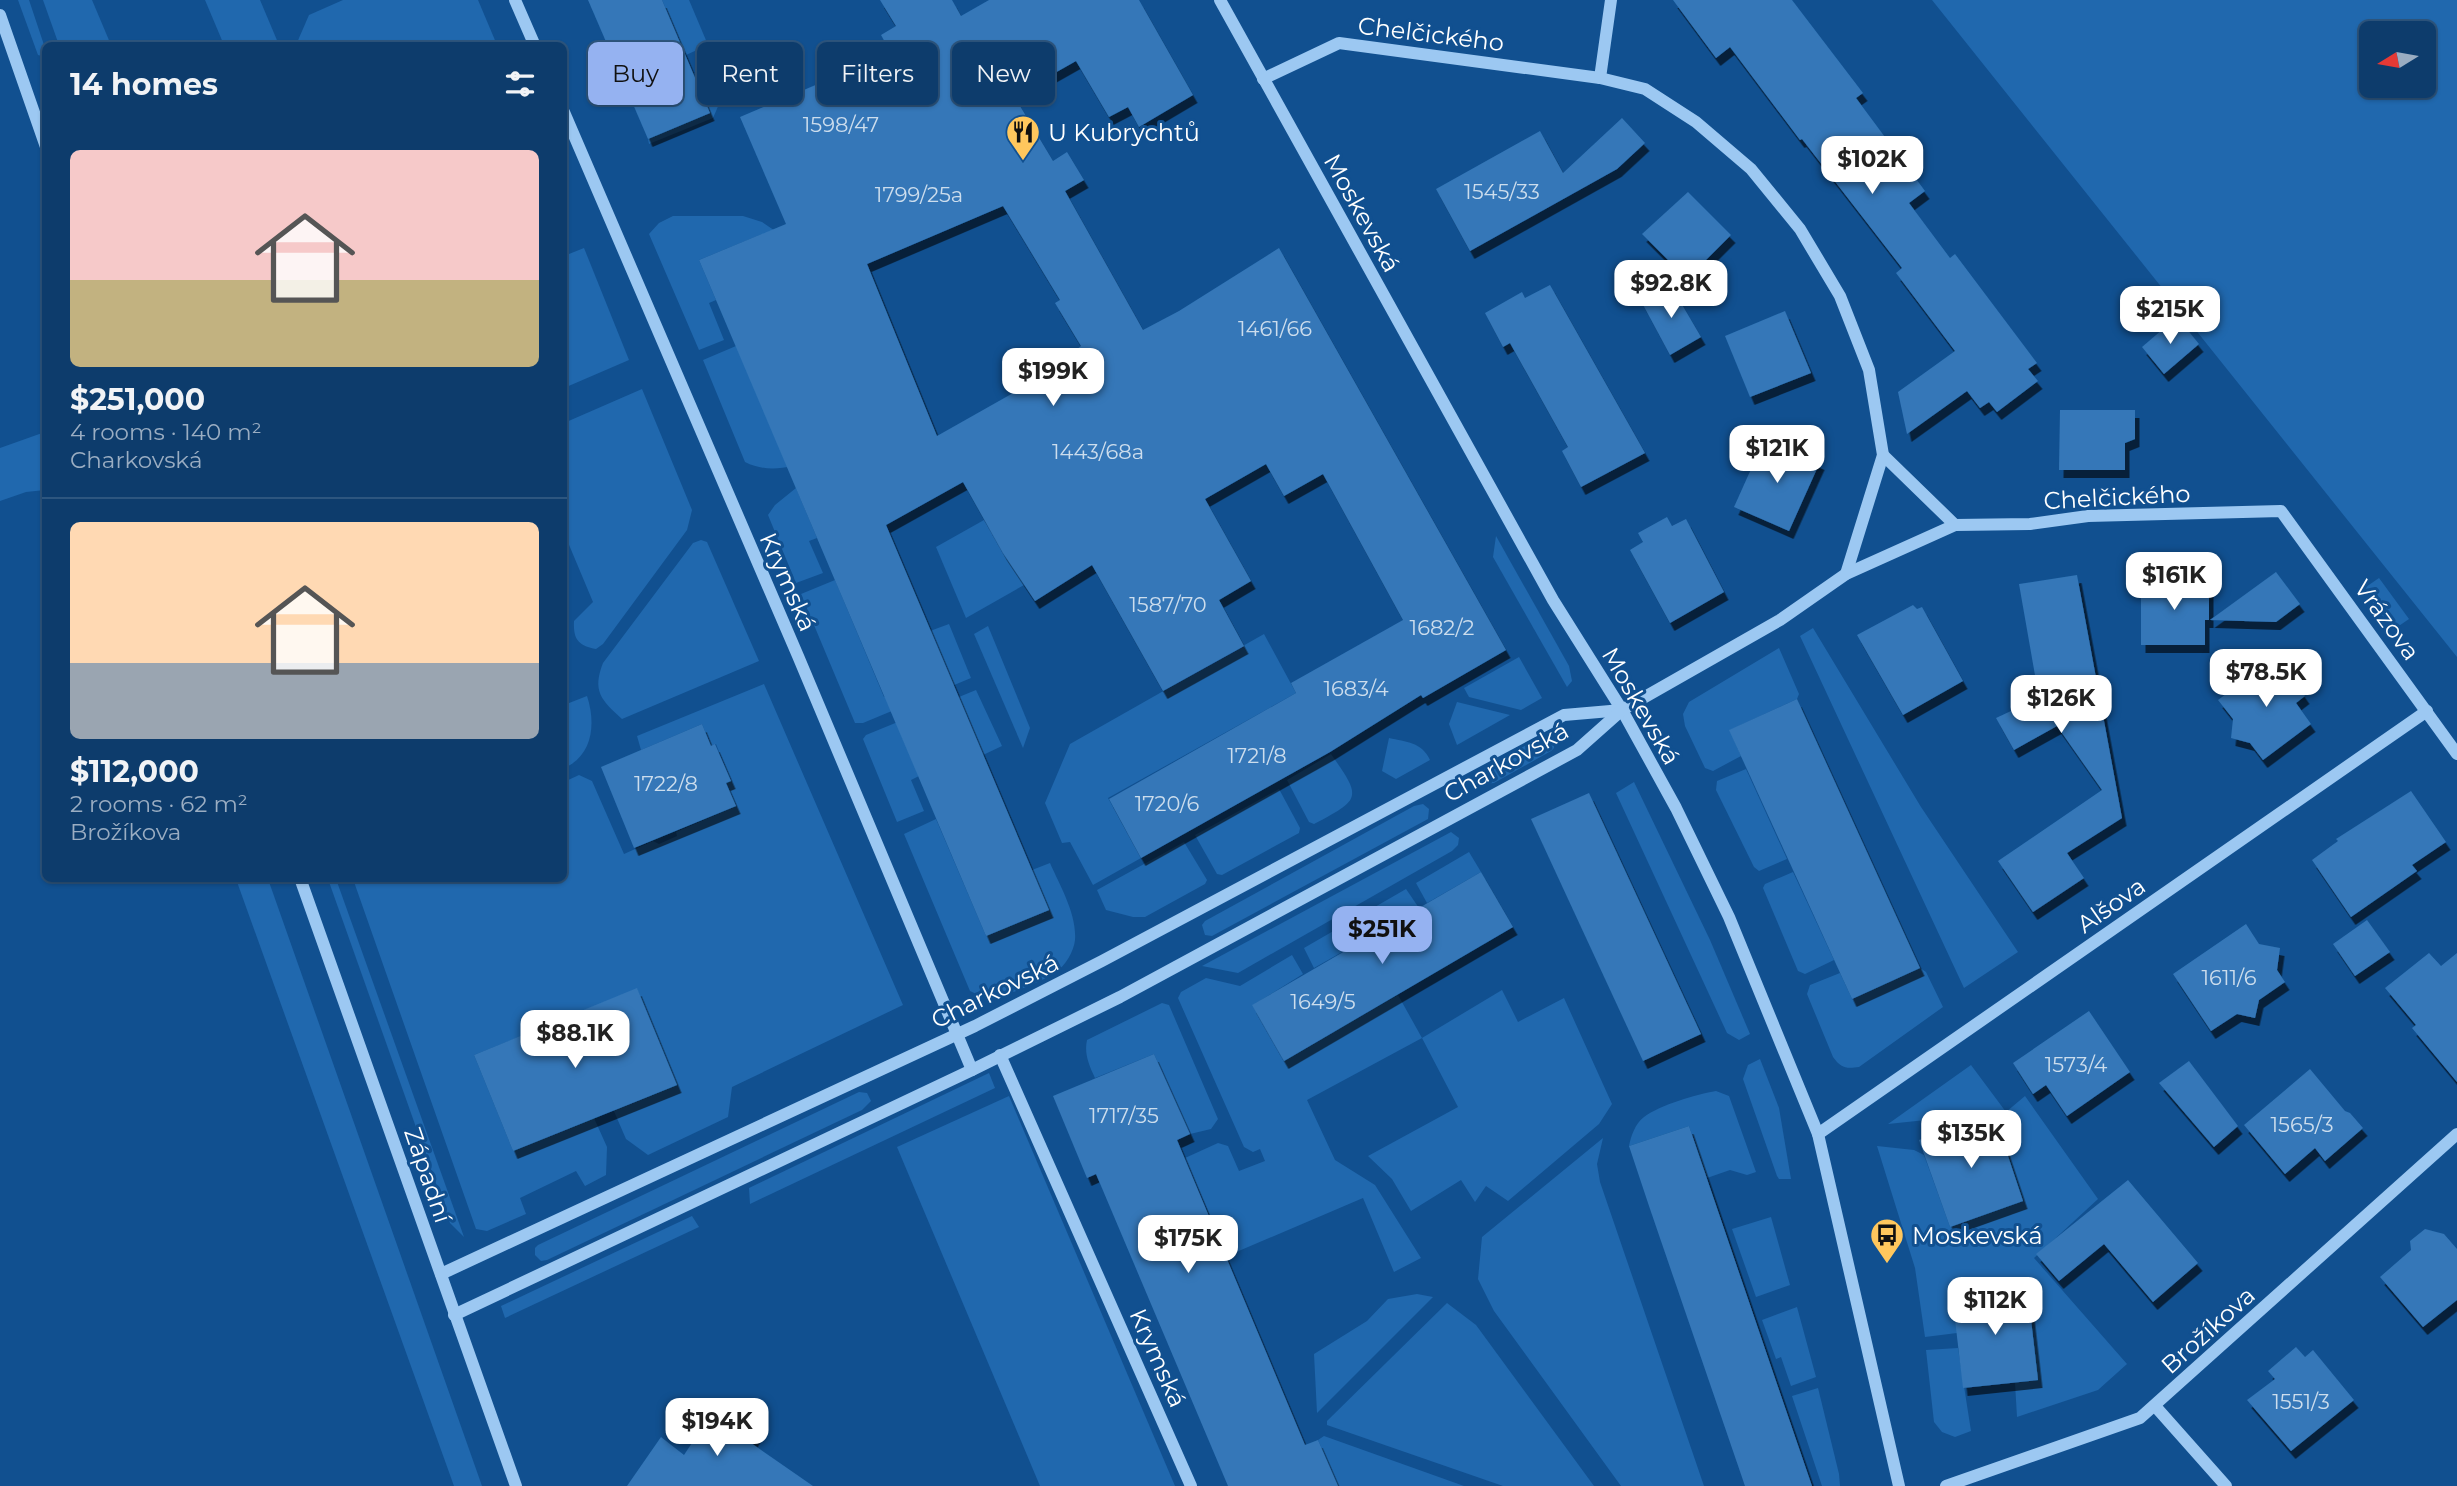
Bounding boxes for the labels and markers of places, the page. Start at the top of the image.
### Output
restaurant icon: U Kubrychtů [1004,113,1042,162]
place label: U Kubrychtů [1048,118,1200,147]
pin: $102K [1823,136,1921,196]
pin: $92.8K [1614,260,1728,320]
pin: $215K [2121,286,2219,346]
pin: $199K [1004,348,1102,408]
pin: $121K [1728,426,1826,485]
pin: $161K [2125,552,2223,612]
pin: $78.5K [2209,650,2323,709]
pin: $126K [2012,676,2110,735]
pin: $251K [1333,906,1431,966]
pin: $88.1K [518,1010,632,1070]
pin: $135K [1922,1110,2020,1170]
pin: $175K [1139,1216,1237,1275]
bus stop icon: Moskevská [1868,1216,1906,1265]
place label: Moskevská [1912,1221,2043,1250]
pin: $112K [1946,1278,2044,1337]
pin: $194K [668,1398,766,1458]

